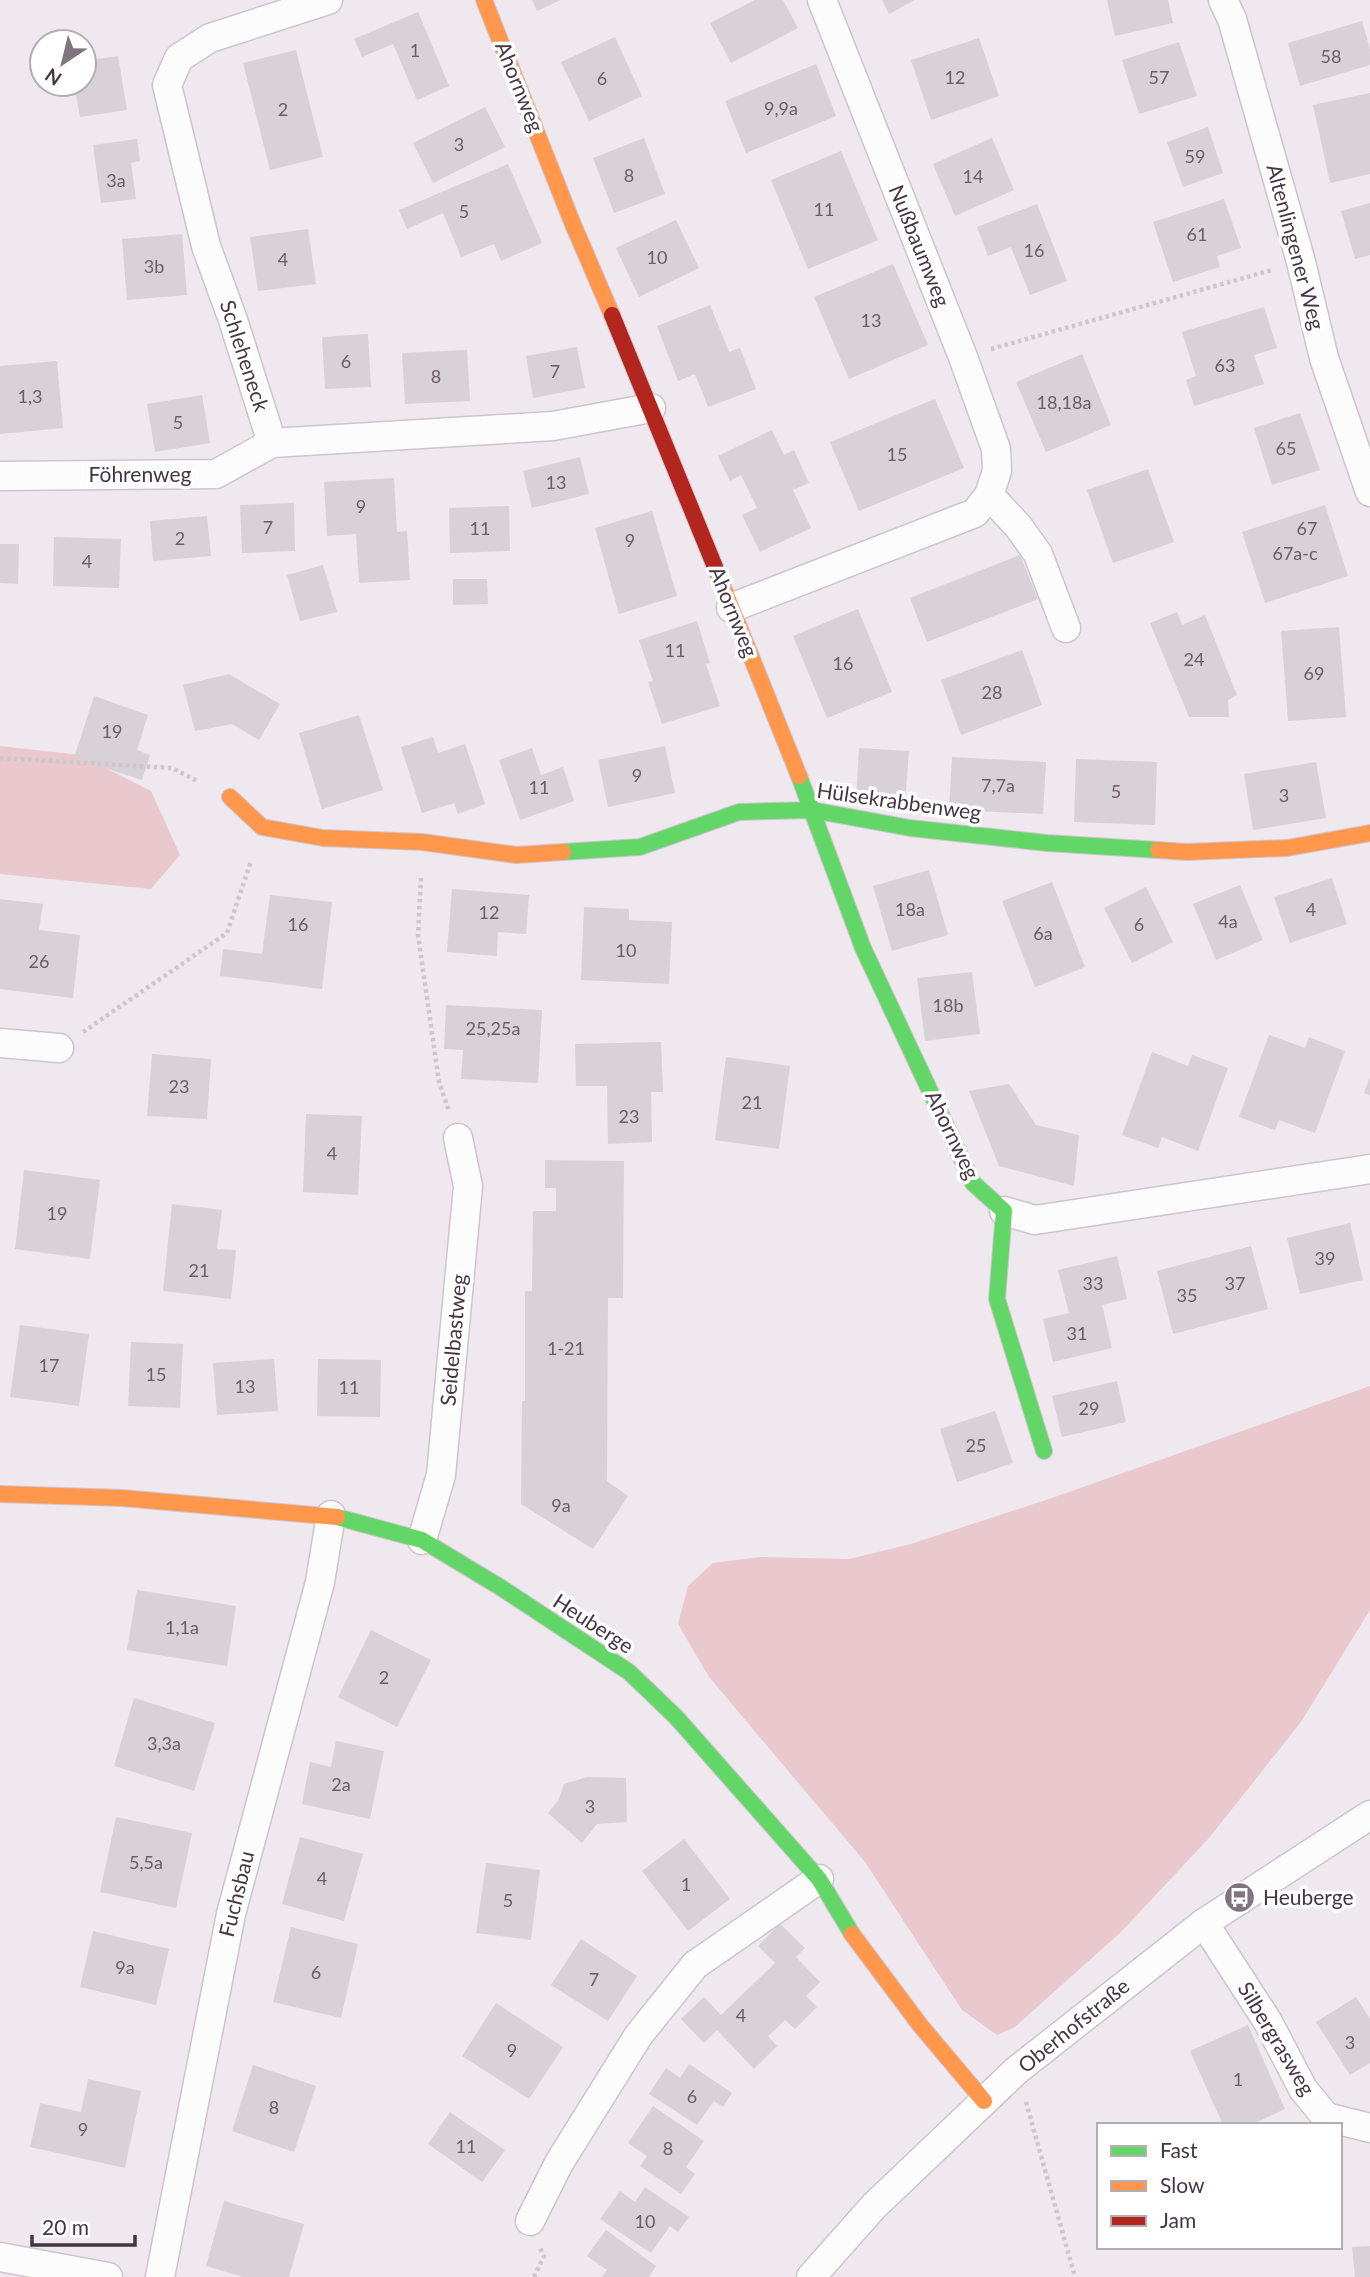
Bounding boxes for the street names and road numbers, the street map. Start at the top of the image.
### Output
street label: Ahornweg [491,37,550,135]
street label: Altenlingener Weg [1262,161,1331,332]
street label: Nußbaumweg [885,181,956,310]
street label: Schleheneck [216,297,275,415]
street label: Föhrenweg [89,461,192,486]
street label: Ahornweg [705,562,764,660]
street label: Hülsekrabbenweg [815,777,983,824]
street label: Ahornweg [921,1086,986,1183]
street label: Seidelbastweg [434,1273,471,1407]
street label: Heuberge [549,1588,639,1658]
street label: Fuchsbau [213,1848,258,1939]
street label: Oberhofstraße [1012,1972,1134,2077]
street label: Silbergrasweg [1234,1977,1321,2100]

